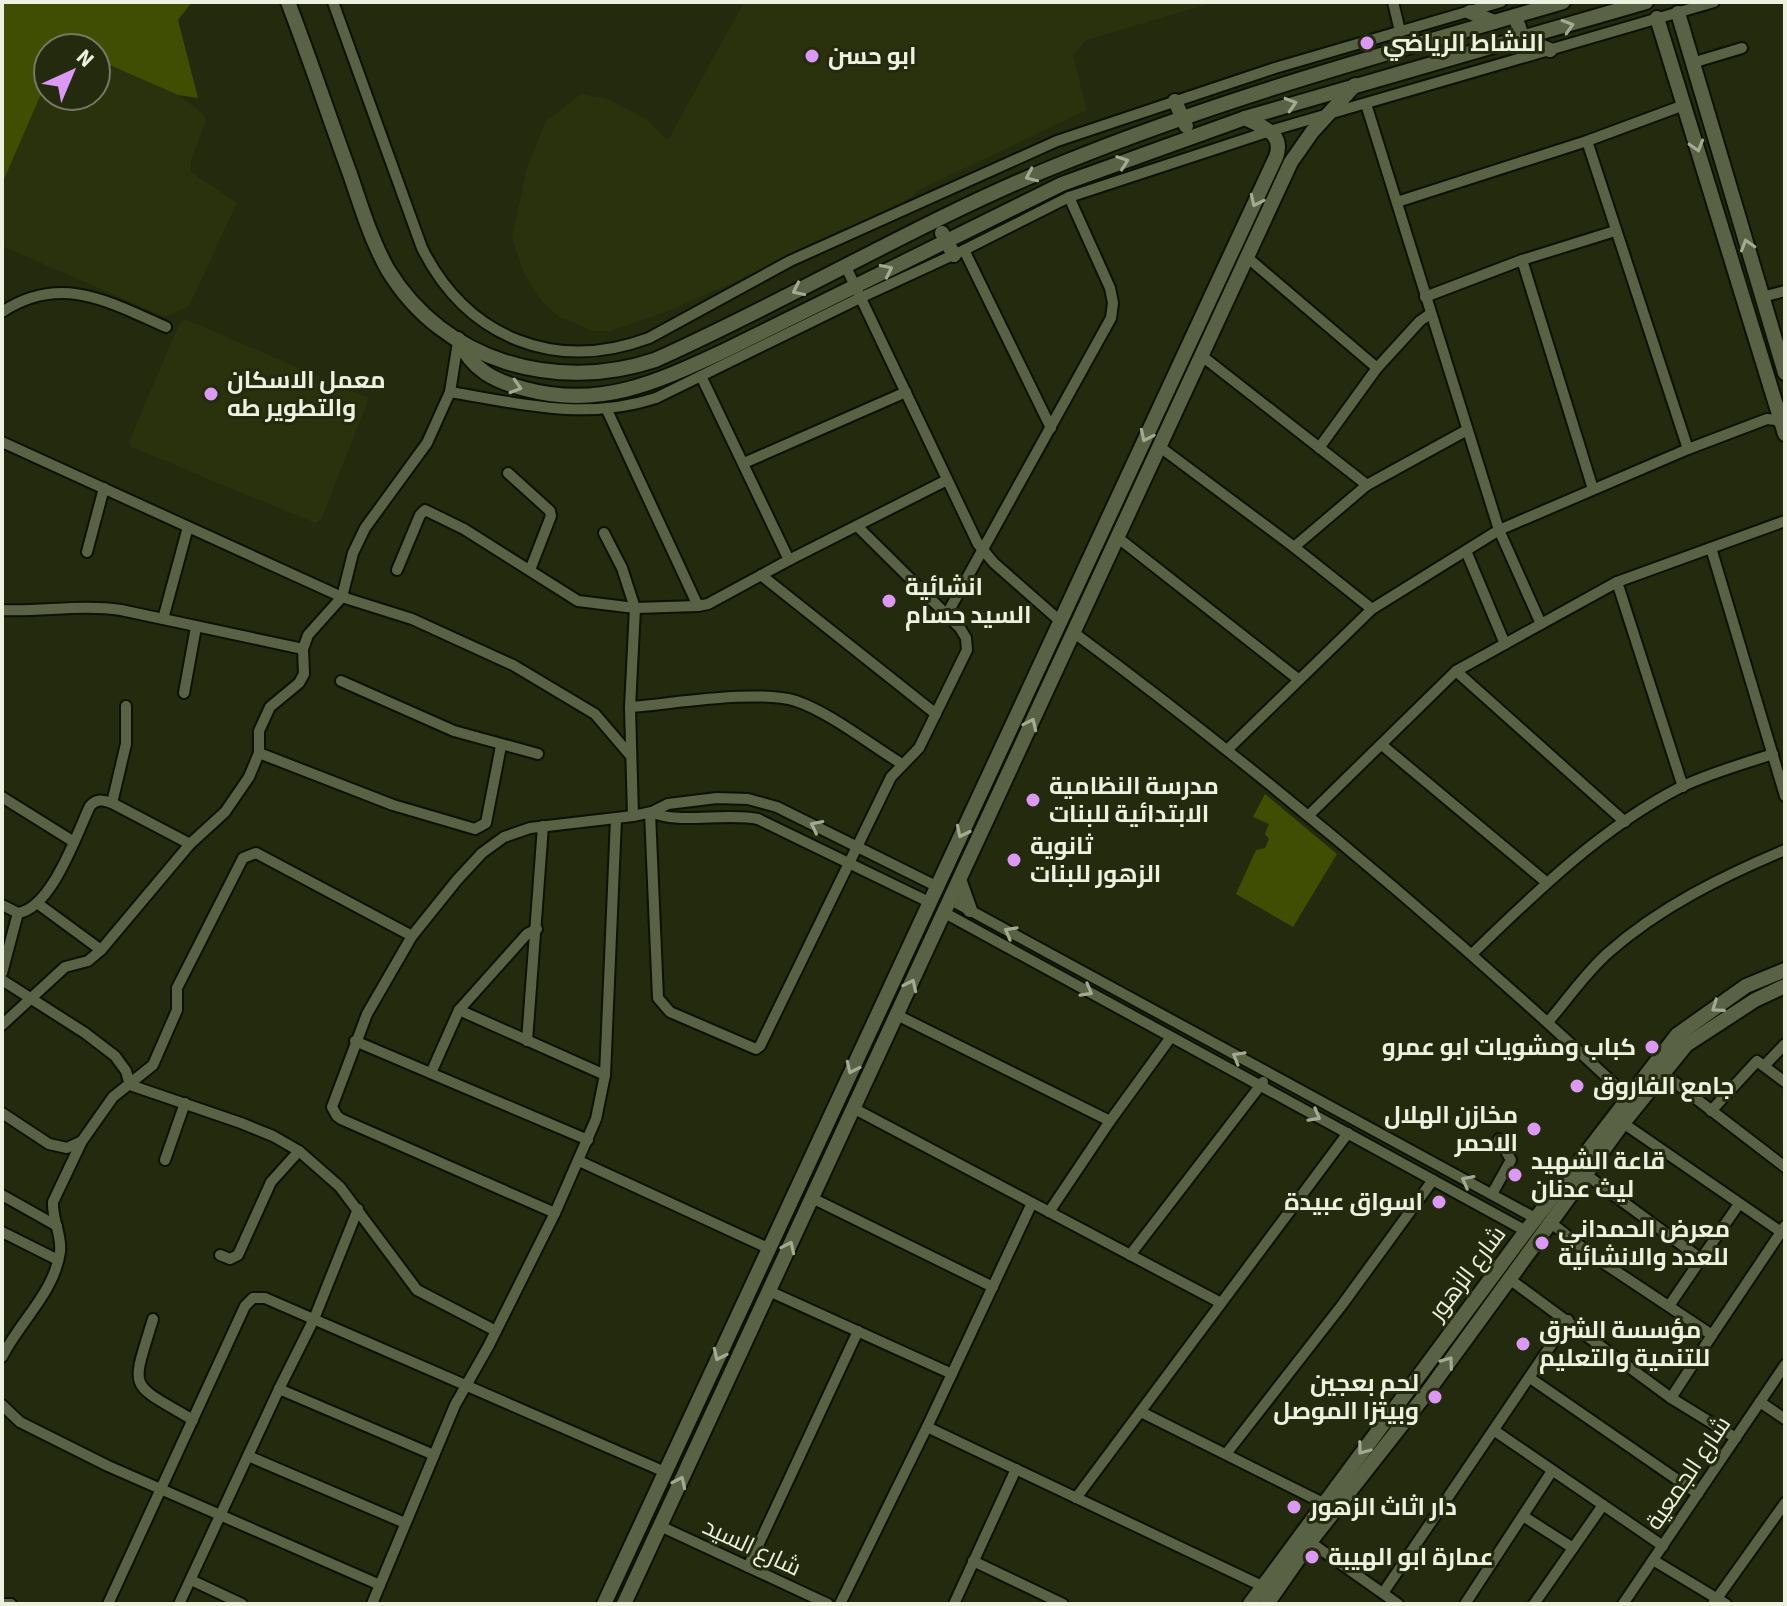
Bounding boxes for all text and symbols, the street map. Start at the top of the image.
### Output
one-way arrow [1561,19,1574,35]
place label: النشاط الرياضي [1383,26,1544,61]
north arrow [32,32,112,112]
marker: النشاط الرياضي [1358,34,1376,52]
place label: ابو حسن [828,39,917,74]
text: N [69,42,102,75]
marker: ابو حسن [803,47,821,65]
one-way arrow [1284,97,1297,113]
one-way arrow [1688,139,1704,153]
one-way arrow [1115,155,1129,171]
one-way arrow [1025,167,1040,183]
one-way arrow [1250,192,1266,207]
one-way arrow [1740,238,1756,252]
one-way arrow [879,264,894,280]
one-way arrow [791,280,806,296]
place label: معمل الاسكان والتطوير طه [227,363,386,426]
one-way arrow [508,378,522,394]
marker: معمل الاسكان والتطوير طه [202,385,220,403]
one-way arrow [1140,428,1156,443]
place label: انشائية السيد حسام [905,570,1031,633]
marker: انشائية السيد حسام [880,592,898,610]
one-way arrow [1021,717,1037,732]
place label: مدرسة النظامية الابتدائية للبنات [1049,769,1219,832]
marker: مدرسة النظامية الابتدائية للبنات [1024,791,1042,809]
one-way arrow [810,821,825,836]
one-way arrow [956,824,972,839]
place label: ثانوية الزهور للبنات [1030,829,1161,892]
marker: ثانوية الزهور للبنات [1005,851,1023,869]
one-way arrow [1004,926,1018,941]
one-way arrow [901,979,917,994]
one-way arrow [1079,981,1094,996]
one-way arrow [1711,997,1725,1012]
place label: كباب ومشويات ابو عمرو [1382,1030,1636,1065]
marker: كباب ومشويات ابو عمرو [1643,1038,1661,1056]
one-way arrow [1232,1051,1247,1067]
one-way arrow [846,1059,862,1074]
place label: جامع الفاروق [1593,1069,1734,1104]
marker: جامع الفاروق [1568,1077,1586,1095]
place label: مخازن الهلال الاحمر [1384,1098,1518,1161]
one-way arrow [1307,1106,1322,1121]
marker: مخازن الهلال الاحمر [1525,1120,1543,1138]
place label: قاعة الشهيد ليث عدنان [1531,1144,1665,1207]
marker: قاعة الشهيد ليث عدنان [1506,1166,1524,1184]
one-way arrow [1460,1175,1475,1190]
place label: اسواق عبيدة [1284,1185,1423,1220]
marker: اسواق عبيدة [1430,1193,1448,1211]
place label: معرض الحمداني للعدد والانشائية [1558,1212,1730,1275]
street label: شارع الزهور [1419,1219,1515,1330]
marker: معرض الحمداني للعدد والانشائية [1533,1234,1551,1252]
one-way arrow [779,1240,795,1255]
place label: مؤسسة الشرق للتنمية والتعليم [1539,1313,1710,1376]
marker: مؤسسة الشرق للتنمية والتعليم [1514,1335,1532,1353]
one-way arrow [713,1346,729,1361]
one-way arrow [1438,1357,1453,1371]
place label: لحم بعجين وبيتزا الموصل [1273,1366,1419,1429]
marker: لحم بعجين وبيتزا الموصل [1426,1388,1444,1406]
street label: شارع الجمعية [1637,1409,1740,1537]
one-way arrow [1359,1440,1373,1454]
one-way arrow [670,1476,686,1491]
place label: دار اثاث الزهور [1309,1490,1457,1525]
marker: دار اثاث الزهور [1285,1498,1303,1516]
street label: شارع السيد [697,1509,807,1585]
place label: عمارة ابو الهيبة [1328,1540,1494,1575]
marker: عمارة ابو الهيبة [1303,1548,1321,1566]

